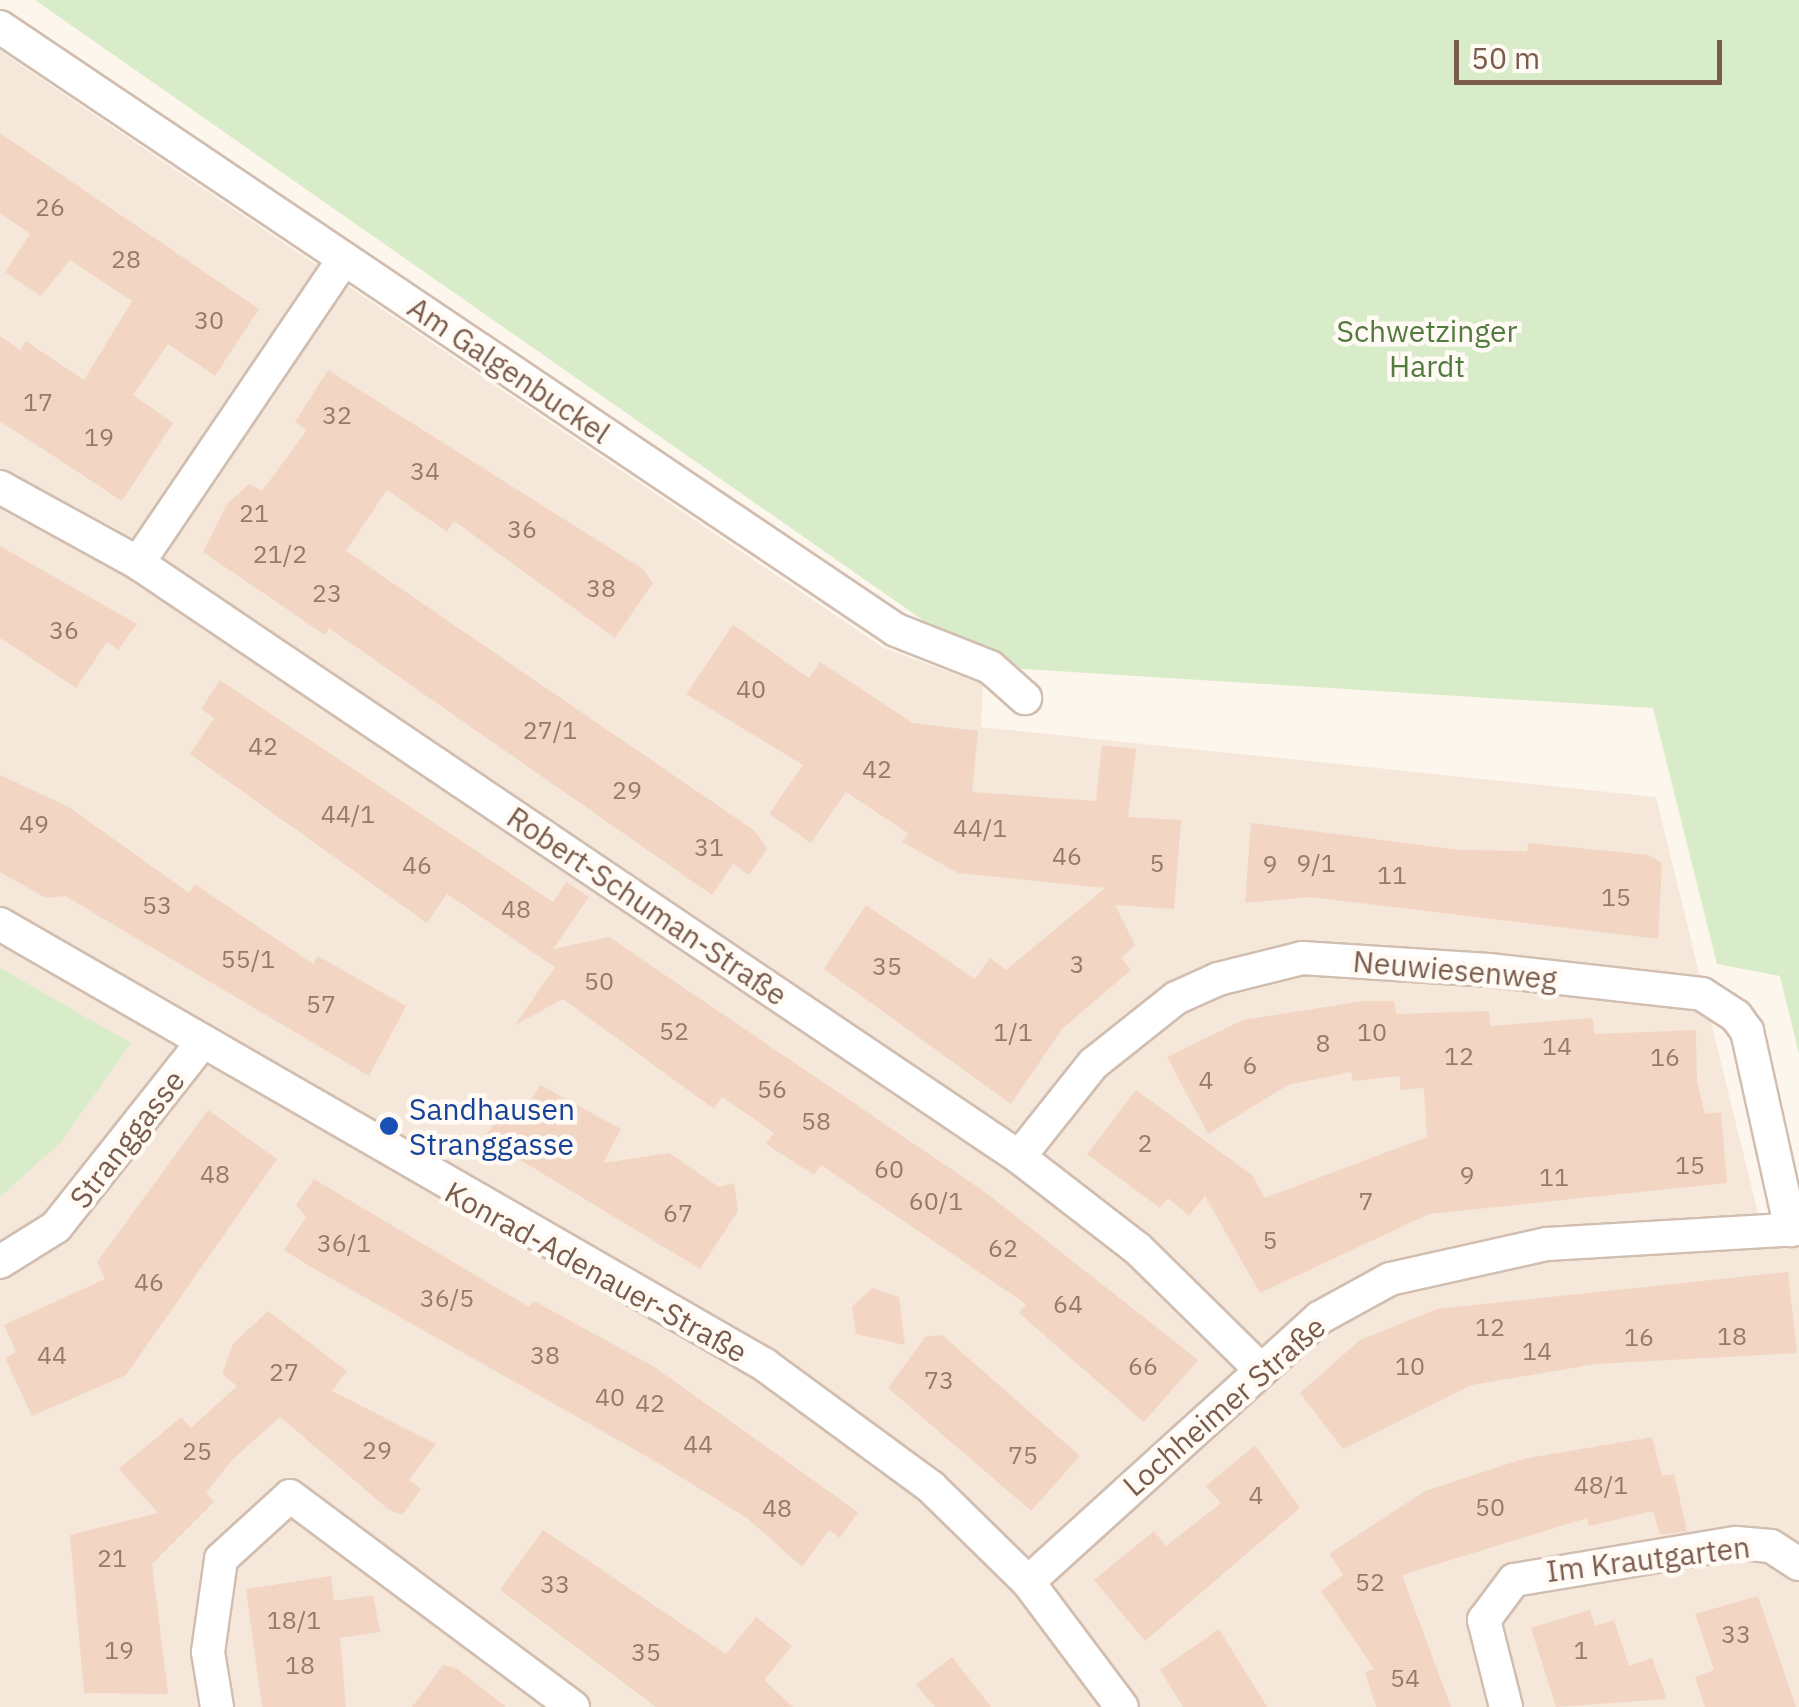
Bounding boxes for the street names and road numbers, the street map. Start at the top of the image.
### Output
street label: Am Galgenbuckel [401,289,617,451]
street label: Robert-Schuman-Straße [500,799,794,1013]
street label: Neuwiesenweg [1351,943,1559,997]
street label: Stranggasse [62,1063,192,1215]
street label: Konrad-Adenauer-Straße [439,1174,753,1370]
street label: Lochheimer Straße [1116,1308,1332,1504]
street label: Im Krautgarten [1544,1529,1752,1589]

